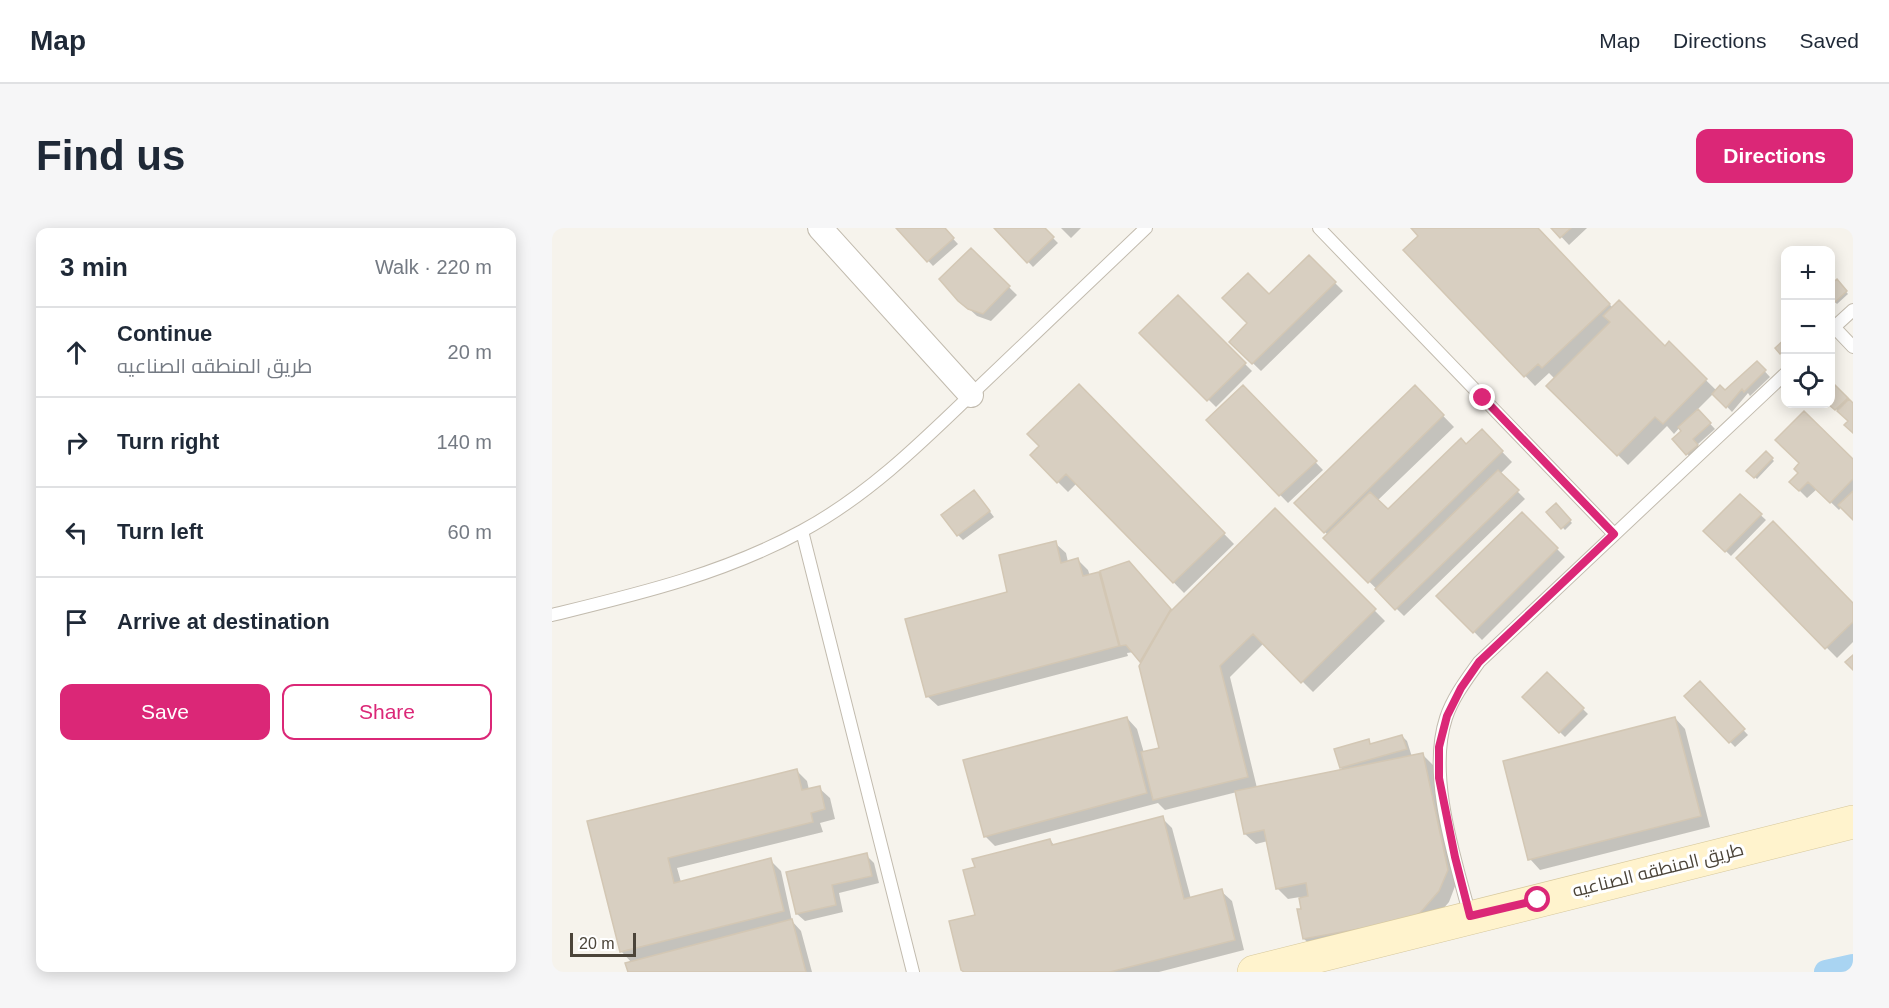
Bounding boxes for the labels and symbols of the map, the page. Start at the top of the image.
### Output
route end [1469,384,1495,410]
street label: طريق المنطقه الصناعيه [1570,839,1746,903]
route start [1524,886,1550,912]
scale bar [570,930,636,958]

